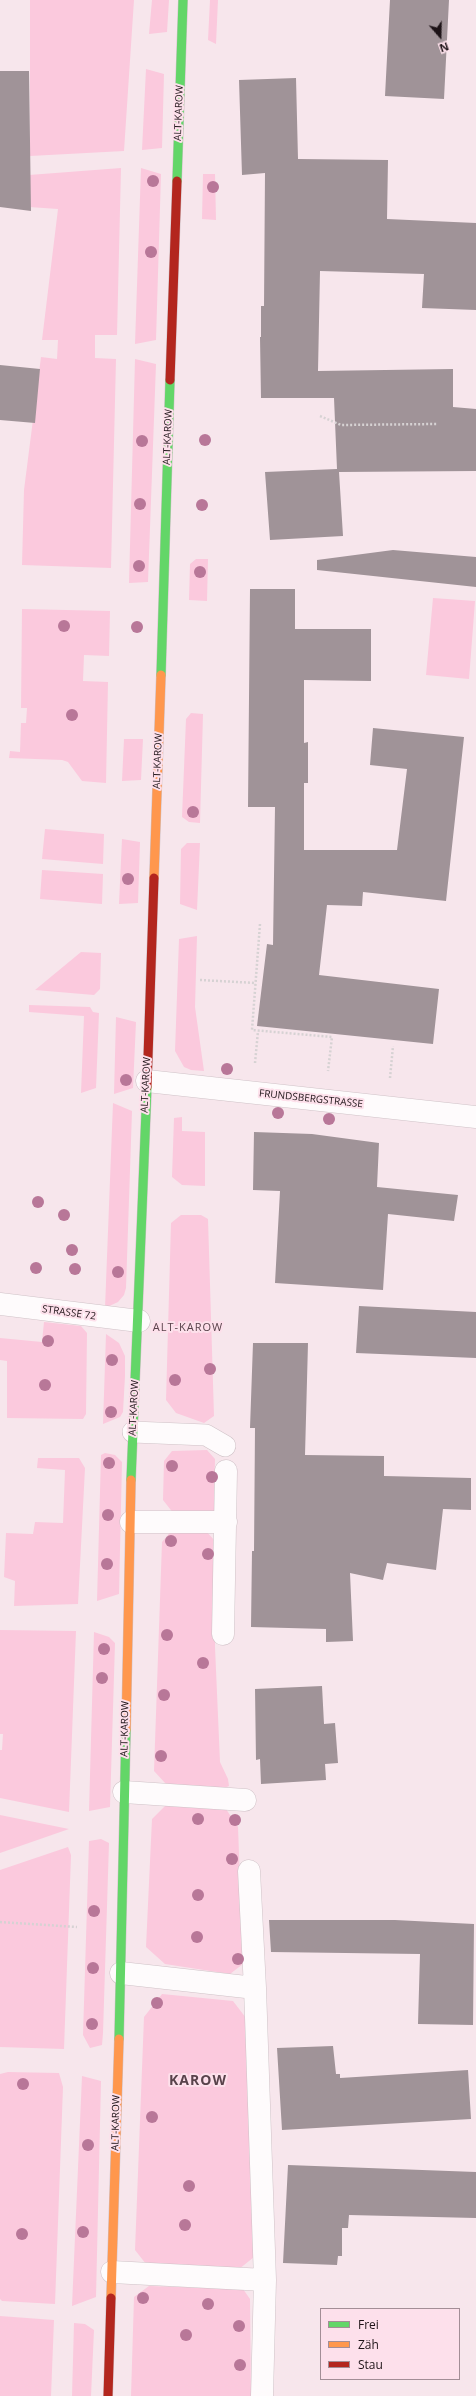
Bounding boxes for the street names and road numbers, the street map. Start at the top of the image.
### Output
street label: ALT-KAROW [172,85,186,141]
street label: ALT-KAROW [161,409,175,465]
street label: ALT-KAROW [151,733,165,789]
street label: ALT-KAROW [139,1057,153,1113]
street label: FRUNDSBERGSTRASSE [258,1088,364,1110]
street label: STRASSE 72 [41,1303,97,1323]
street label: ALT-KAROW [127,1380,141,1436]
street label: ALT-KAROW [119,1701,131,1757]
street label: ALT-KAROW [110,2095,122,2151]

